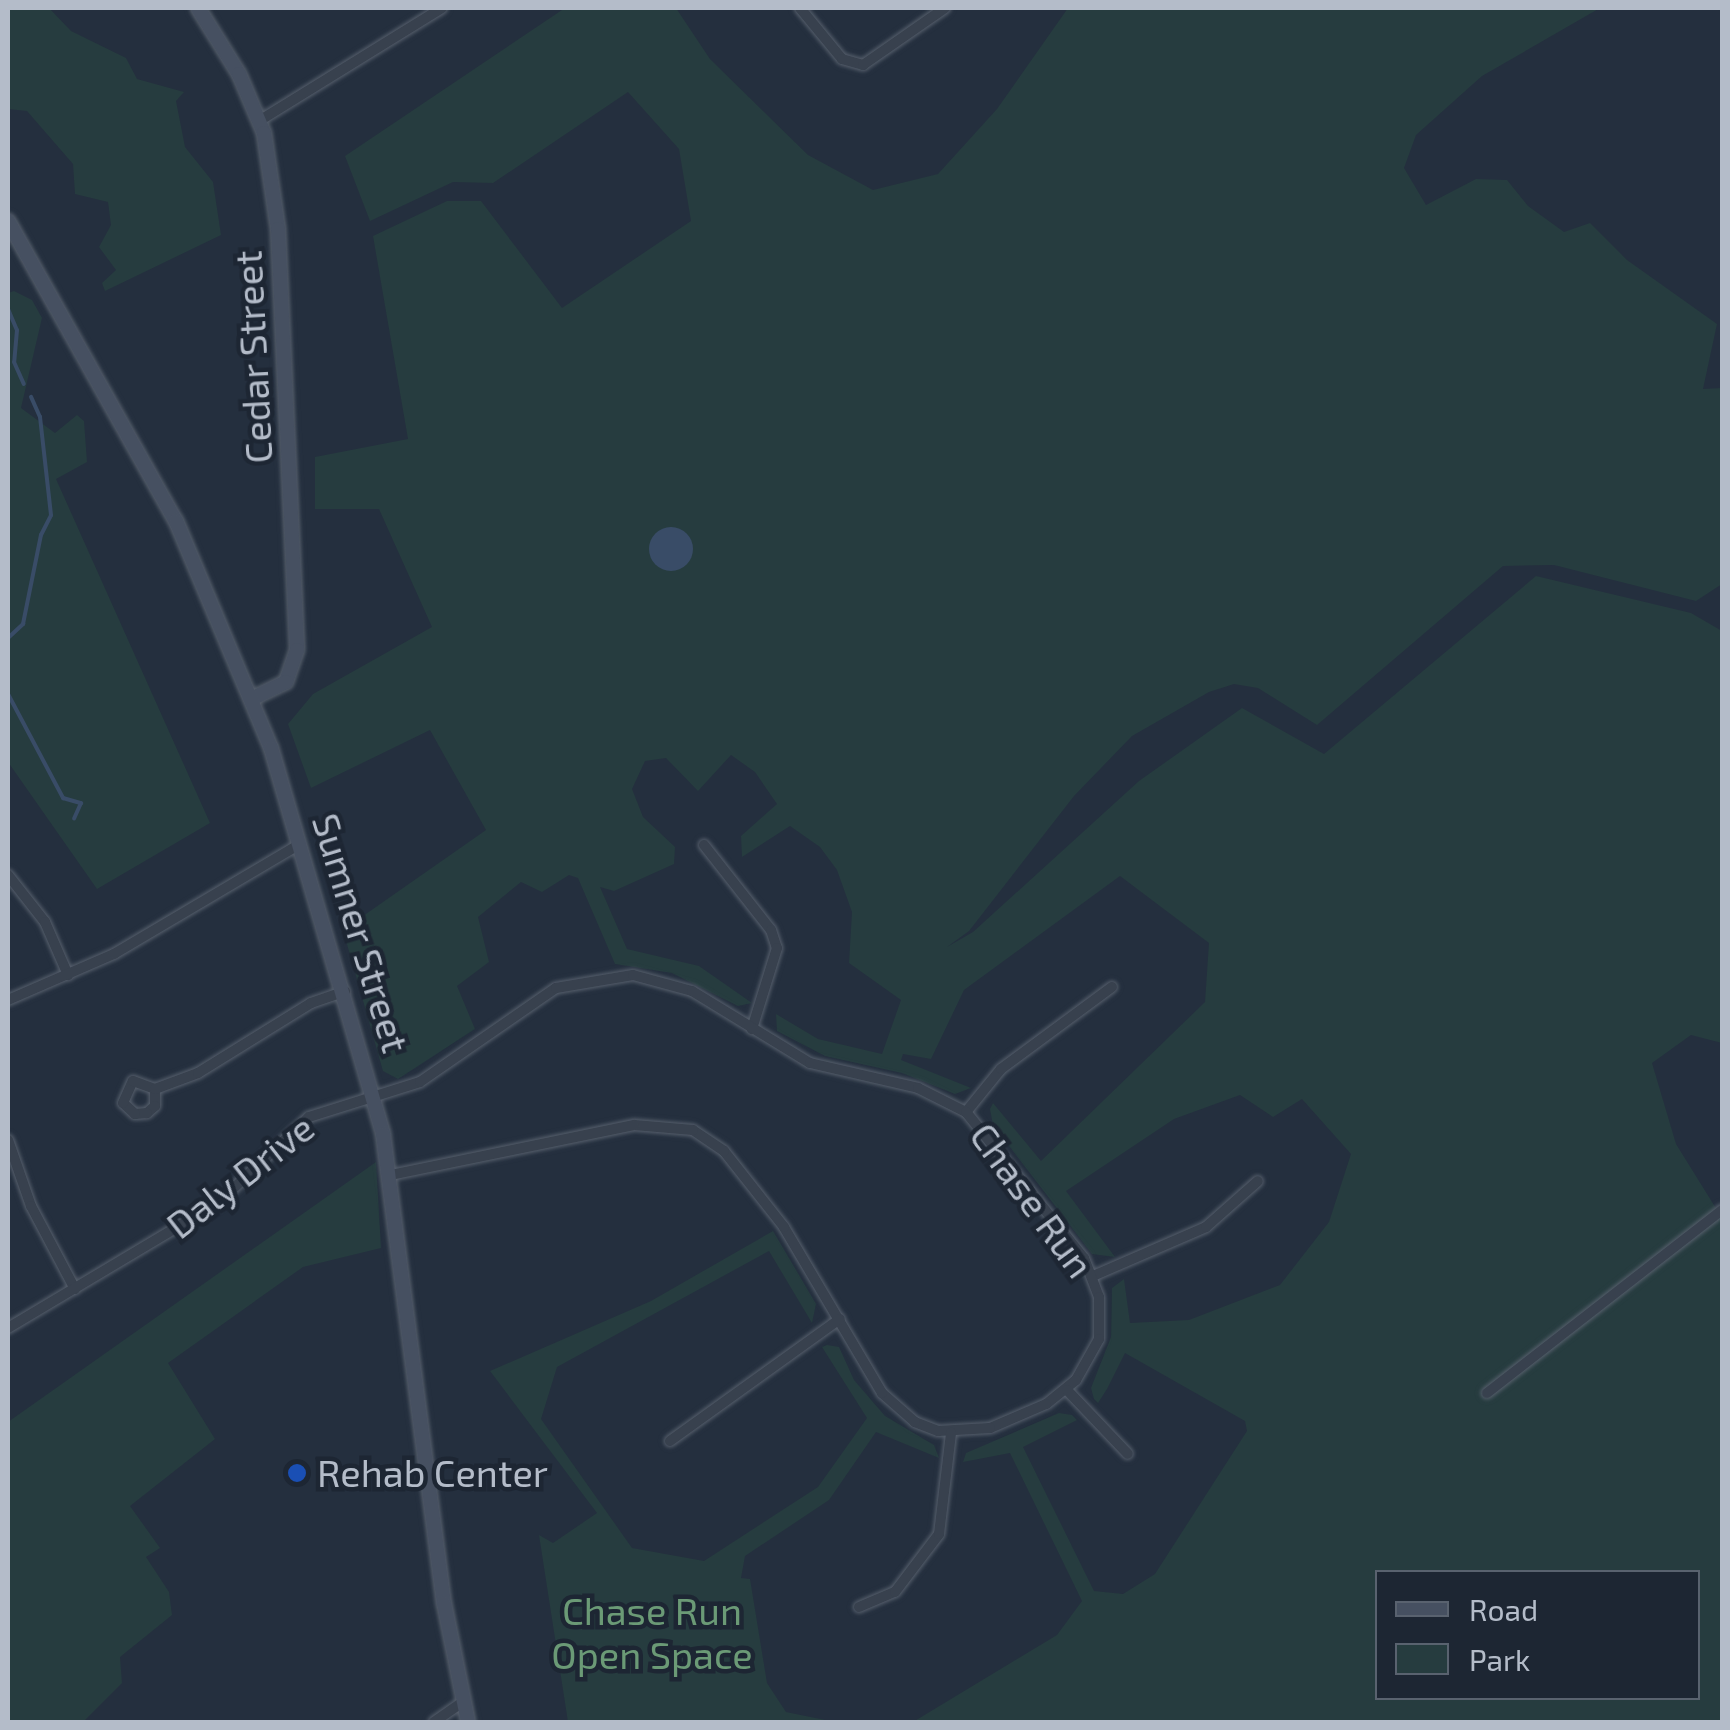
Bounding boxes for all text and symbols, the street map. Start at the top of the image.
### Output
street label: Cedar Street [225,249,281,465]
street label: Sumner Street [303,808,419,1058]
street label: Daly Drive [157,1104,323,1248]
street label: Chase Run [961,1114,1103,1286]
place label: Rehab Center [317,1450,548,1496]
marker: Rehab Center [286,1462,308,1484]
legend [1375,1570,1700,1700]
park label: Chase Run Open Space [551,1588,753,1678]
text: Road [1469,1591,1538,1627]
text: Park [1469,1641,1530,1677]

